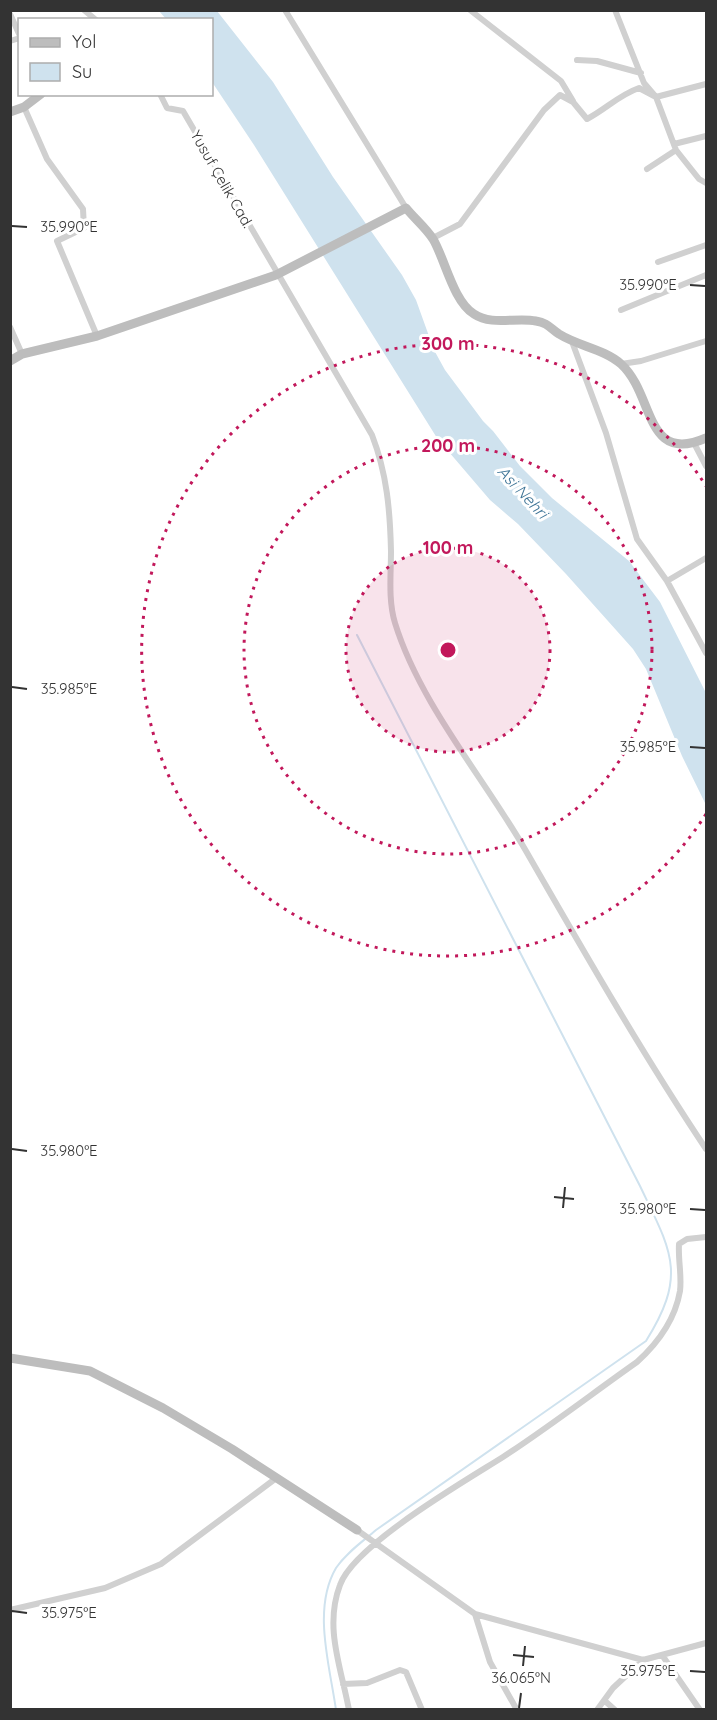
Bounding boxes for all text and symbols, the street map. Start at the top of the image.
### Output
legend [18,18,213,96]
text: Yol [72,30,96,53]
text: Su [72,60,92,83]
street label: Yusuf Çelik Cad. [186,127,258,231]
text: 35.990°E [40,217,98,236]
text: 35.990°E [619,275,677,294]
text: 300 m [421,332,475,355]
text: 200 m [421,434,475,457]
water label: Asi Nehri [494,461,554,524]
text: 100 m [423,536,473,559]
centre of rings [438,640,458,660]
text: 35.985°E [41,679,97,698]
text: 35.985°E [620,737,676,756]
text: 35.980°E [40,1141,98,1160]
text: 35.980°E [619,1199,677,1218]
text: 35.975°E [41,1603,97,1622]
text: 35.975°E [620,1661,676,1680]
text: 36.065°N [491,1668,551,1687]

